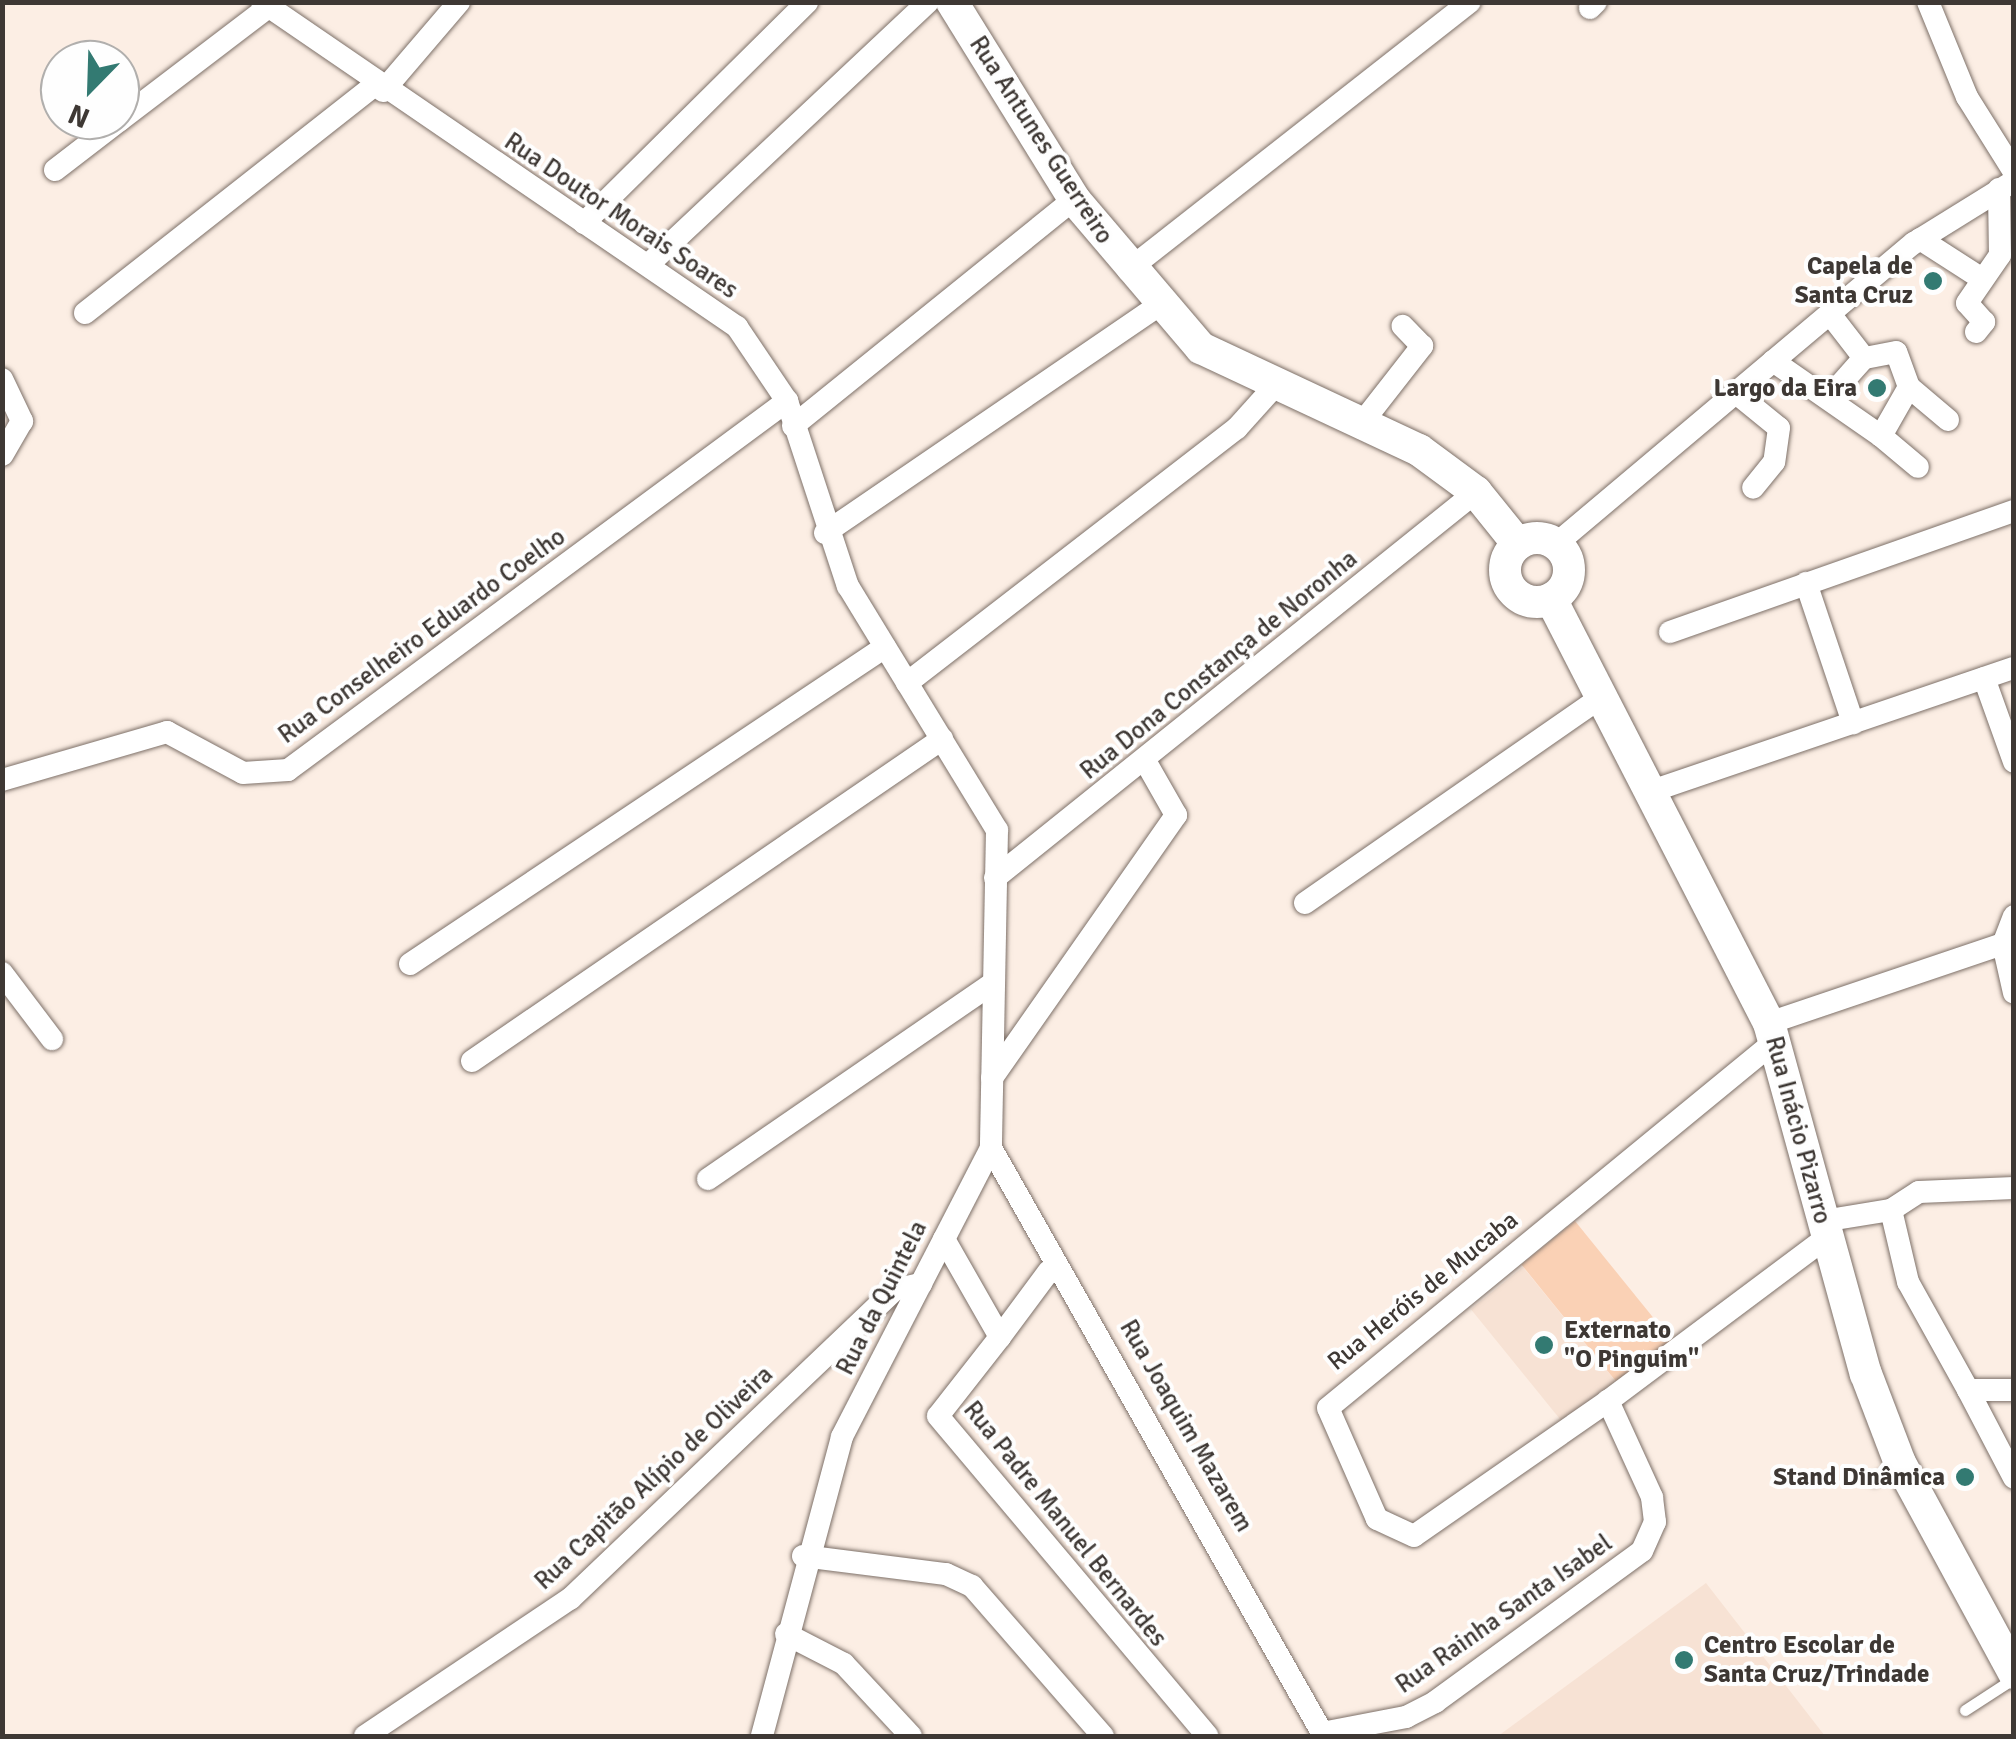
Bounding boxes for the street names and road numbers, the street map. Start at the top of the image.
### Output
street label: Rua Antunes Guerreiro [963,31,1119,249]
street label: Rua Doutor Morais Soares [498,127,744,305]
street label: Rua Conselheiro Eduardo Coelho [273,522,571,750]
street label: Rua Dona Constança de Noronha [1074,544,1364,786]
street label: Rua Inácio Pizarro [1759,1033,1837,1227]
street label: Rua Heróis de Mucaba [1322,1205,1524,1377]
street label: Rua da Quintela [830,1216,934,1380]
street label: Rua Joaquim Mazarem [1113,1315,1259,1537]
street label: Rua Capitão Alípio de Oliveira [529,1360,779,1596]
street label: Rua Padre Manuel Bernardes [957,1395,1173,1653]
street label: Rua Rainha Santa Isabel [1390,1528,1618,1700]

